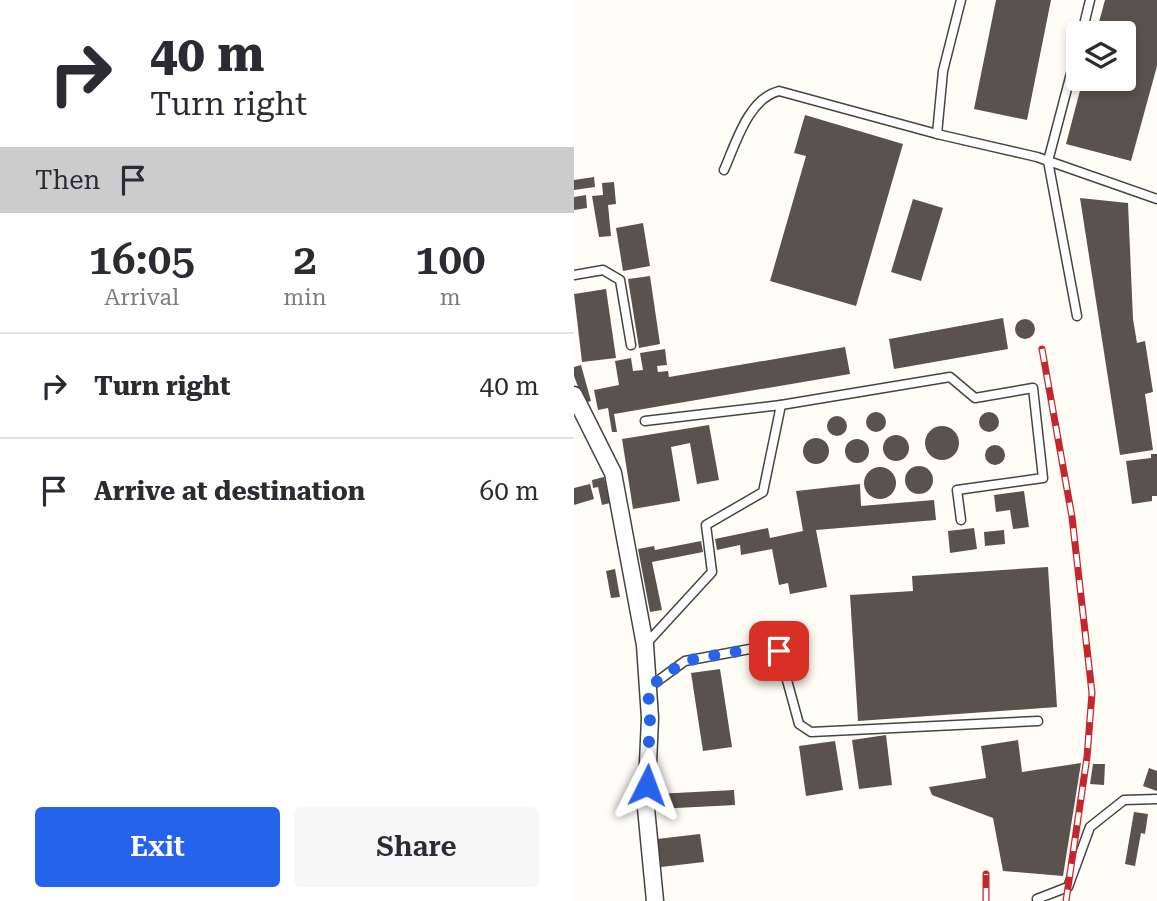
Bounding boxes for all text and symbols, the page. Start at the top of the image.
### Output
map controls [1066,21,1136,91]
button: layers [1066,21,1136,91]
text: 40 m [150,26,265,83]
icon: right [35,28,126,119]
text: Turn right [150,85,307,123]
icon: arrive [114,161,152,199]
text: Then [35,165,100,195]
text: 16:05 [88,235,195,284]
text: 2 [293,235,317,284]
text: 100 [415,235,486,284]
text: Arrival [104,284,179,311]
text: min [283,284,327,311]
text: m [440,284,461,311]
icon: right [35,367,73,405]
text: Turn right [94,371,230,401]
text: 40 m [480,371,539,401]
icon: arrive [35,472,73,510]
text: Arrive at destination [94,476,365,506]
text: 60 m [480,476,539,506]
pin [749,621,809,681]
icon: arrive [760,632,798,670]
position arrow [610,748,684,822]
button: Exit [35,807,280,887]
button: Share [294,807,539,887]

